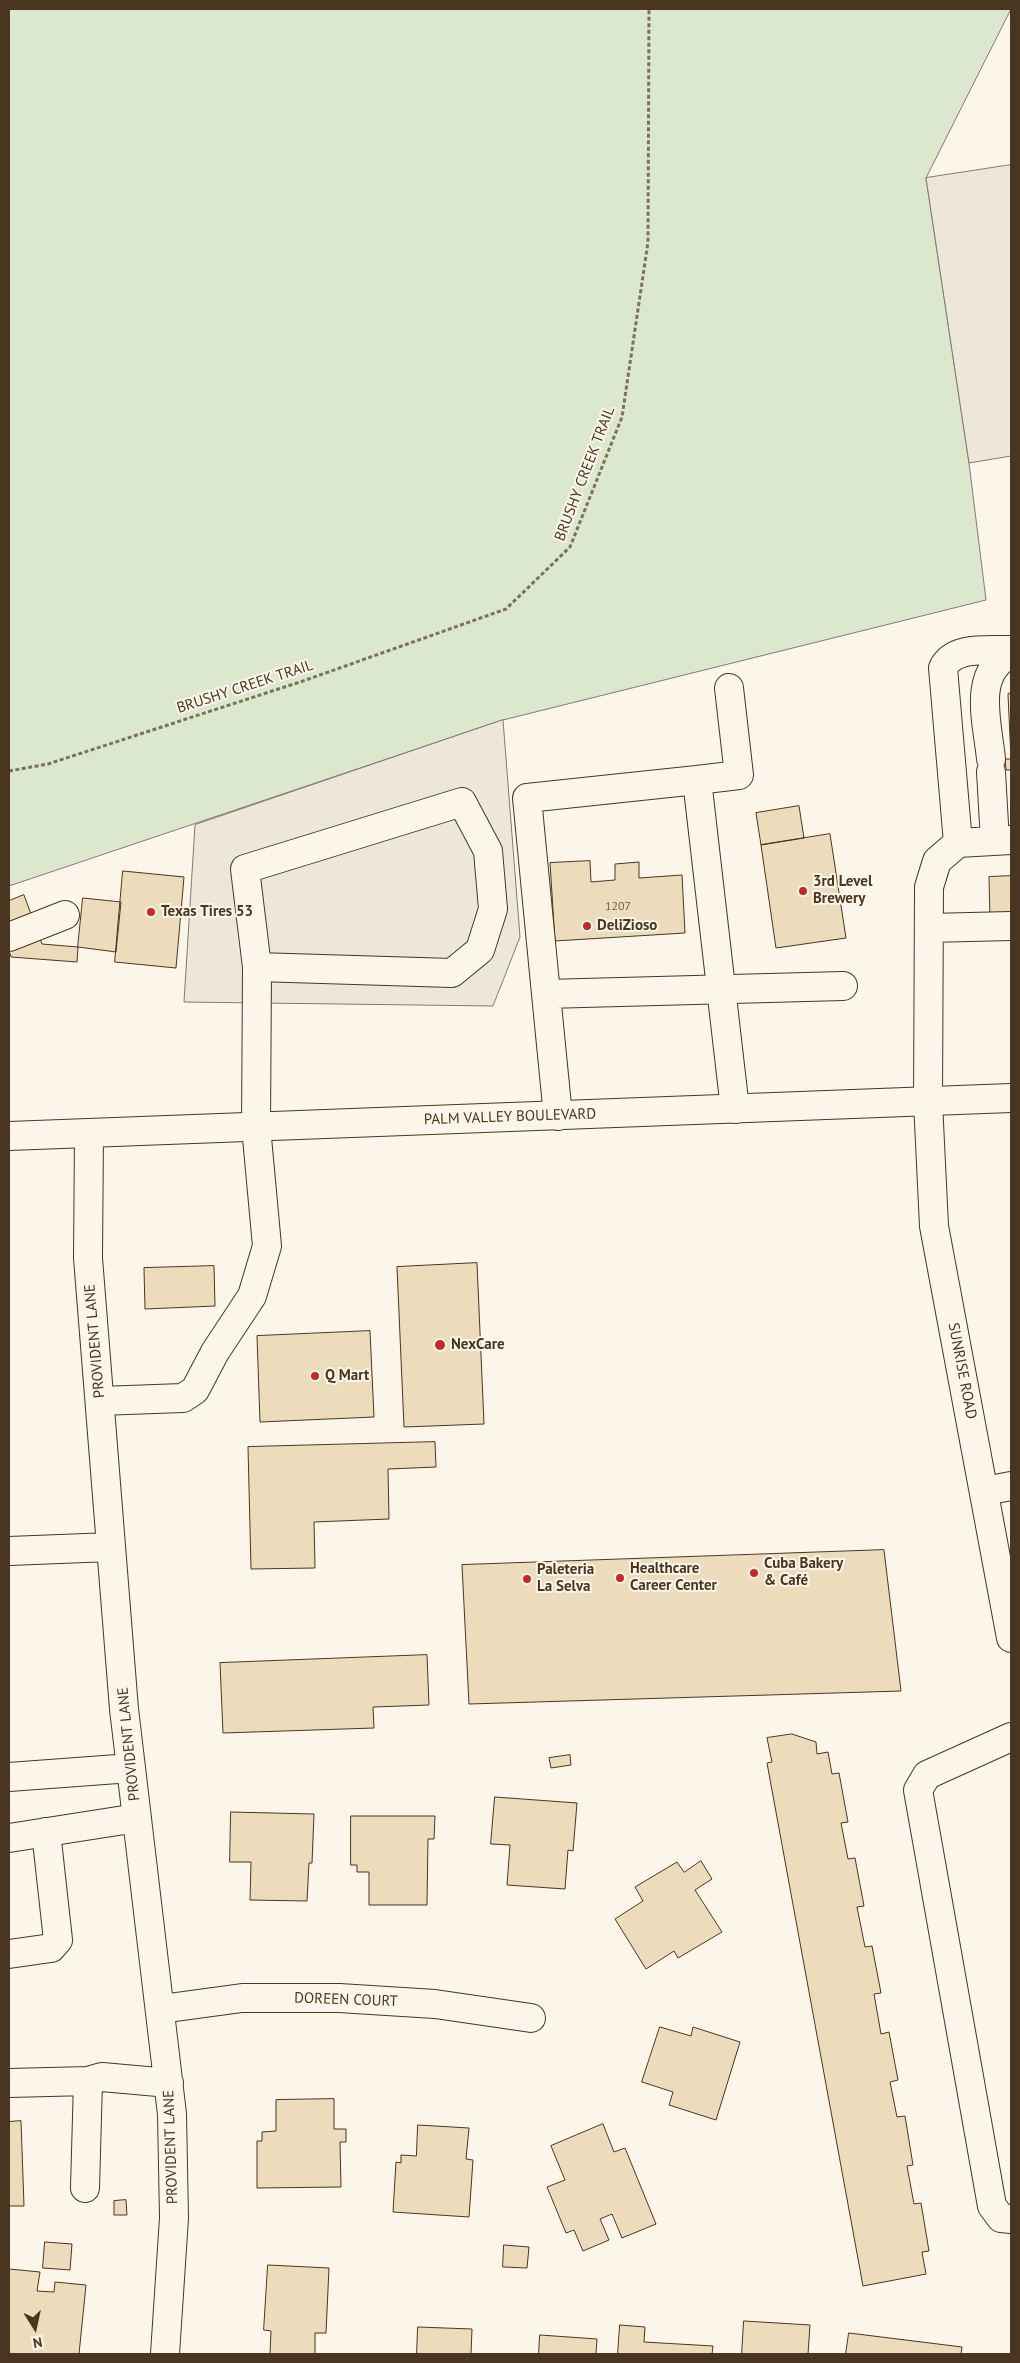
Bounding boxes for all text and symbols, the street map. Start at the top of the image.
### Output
street label: BRUSHY CREEK TRAIL [551,404,619,544]
street label: BRUSHY CREEK TRAIL [175,656,315,718]
place label: 3rd Level Brewery [813,873,872,908]
marker: 3rd Level Brewery [797,885,809,897]
house number: 1207 [605,900,631,914]
place label: Texas Tires 53 [161,903,253,921]
marker: Texas Tires 53 [145,906,157,918]
place label: DeliZioso [597,917,657,935]
marker: DeliZioso [581,920,593,932]
street label: PALM VALLEY BOULEVARD [424,1105,596,1129]
street label: PROVIDENT LANE [81,1283,109,1399]
street label: SUNRISE ROAD [944,1321,980,1421]
place label: NexCare [451,1336,505,1354]
marker: NexCare [433,1338,447,1352]
place label: Q Mart [325,1367,369,1385]
marker: Q Mart [309,1370,321,1382]
place label: Cuba Bakery & Café [764,1555,843,1590]
place label: Healthcare Career Center [630,1560,717,1595]
place label: Paleteria La Selva [537,1561,594,1596]
marker: Cuba Bakery & Café [748,1567,760,1579]
marker: Healthcare Career Center [614,1572,626,1584]
marker: Paleteria La Selva [521,1573,533,1585]
street label: PROVIDENT LANE [114,1686,144,1802]
street label: DOREEN COURT [294,1989,398,2011]
street label: PROVIDENT LANE [160,2090,182,2204]
north arrow [10,2303,60,2353]
text: N [32,2333,44,2352]

